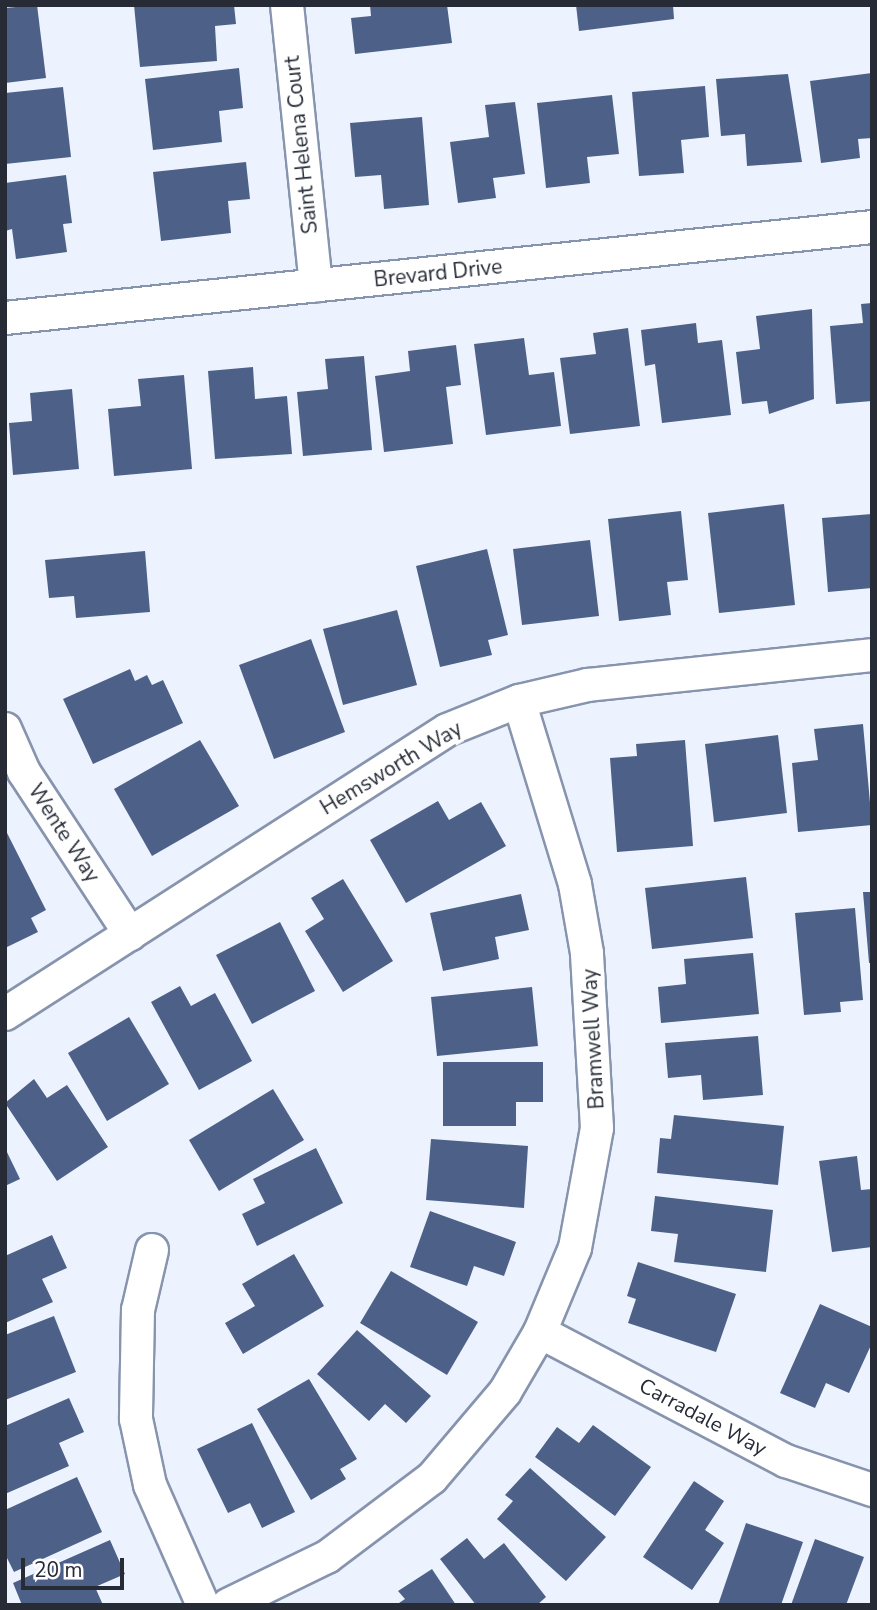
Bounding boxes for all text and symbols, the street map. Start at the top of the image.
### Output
street label: Saint Helena Court [279,55,323,235]
street label: Brevard Drive [372,254,504,292]
street label: Hemsworth Way [316,716,466,820]
street label: Wente Way [23,779,105,887]
street label: Bramwell Way [577,968,609,1110]
street label: Carradale Way [635,1373,771,1461]
scale bar [24,1544,128,1588]
text: 20 m [34,1556,83,1584]

